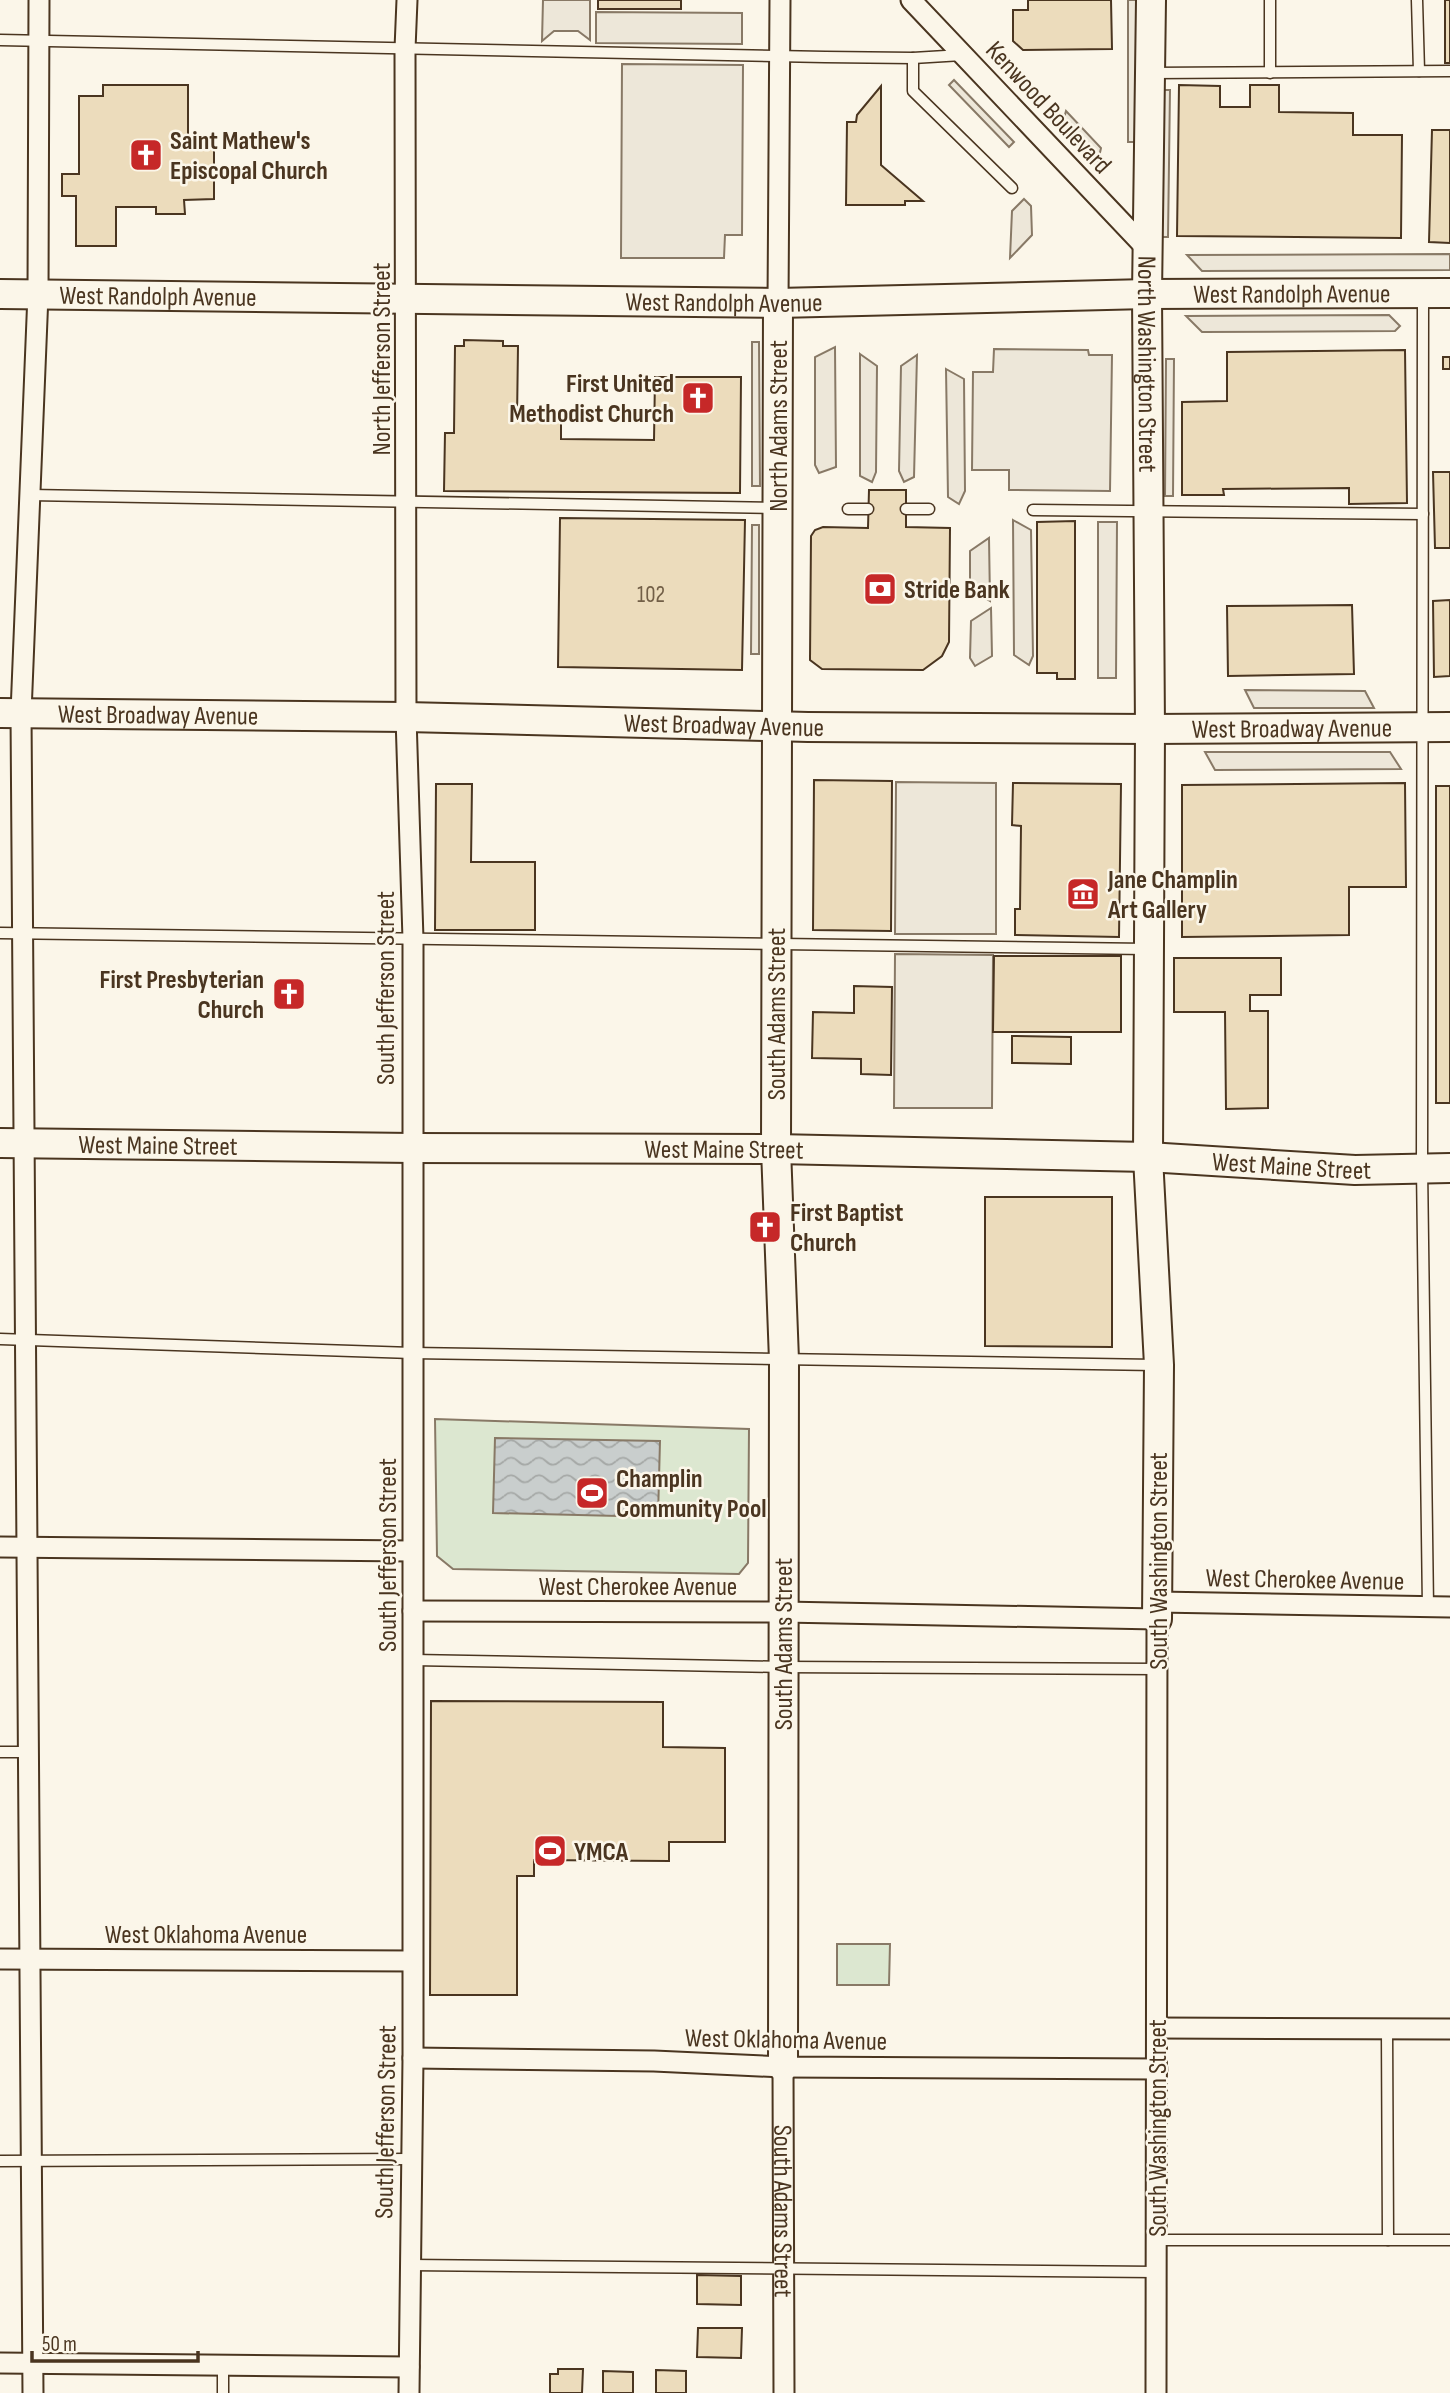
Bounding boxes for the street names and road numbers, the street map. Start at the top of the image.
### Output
street label: Kenwood Boulevard [979,35,1117,181]
street label: North Washington Street [1130,255,1162,473]
street label: North Jefferson Street [367,262,398,455]
street label: West Randolph Avenue [1193,279,1391,311]
street label: West Randolph Avenue [59,281,257,314]
street label: West Randolph Avenue [625,287,823,320]
street label: North Adams Street [764,340,795,512]
street label: West Broadway Avenue [58,700,258,733]
street label: West Broadway Avenue [623,708,824,744]
street label: West Broadway Avenue [1192,713,1392,746]
street label: South Jefferson Street [371,891,402,1085]
street label: South Adams Street [762,928,793,1100]
street label: West Maine Street [78,1130,238,1163]
street label: West Maine Street [644,1135,804,1167]
street label: West Maine Street [1211,1147,1372,1187]
street label: South Washington Street [1144,1452,1175,1670]
street label: South Jefferson Street [373,1458,404,1652]
street label: South Adams Street [769,1558,800,1730]
street label: West Cherokee Avenue [1205,1563,1404,1598]
street label: West Cherokee Avenue [539,1572,737,1603]
street label: West Oklahoma Avenue [105,1920,307,1951]
street label: South Washington Street [1143,2019,1174,2237]
street label: West Oklahoma Avenue [685,2023,887,2058]
street label: South Jefferson Street [369,2025,404,2219]
street label: South Adams Street [766,2125,798,2297]

